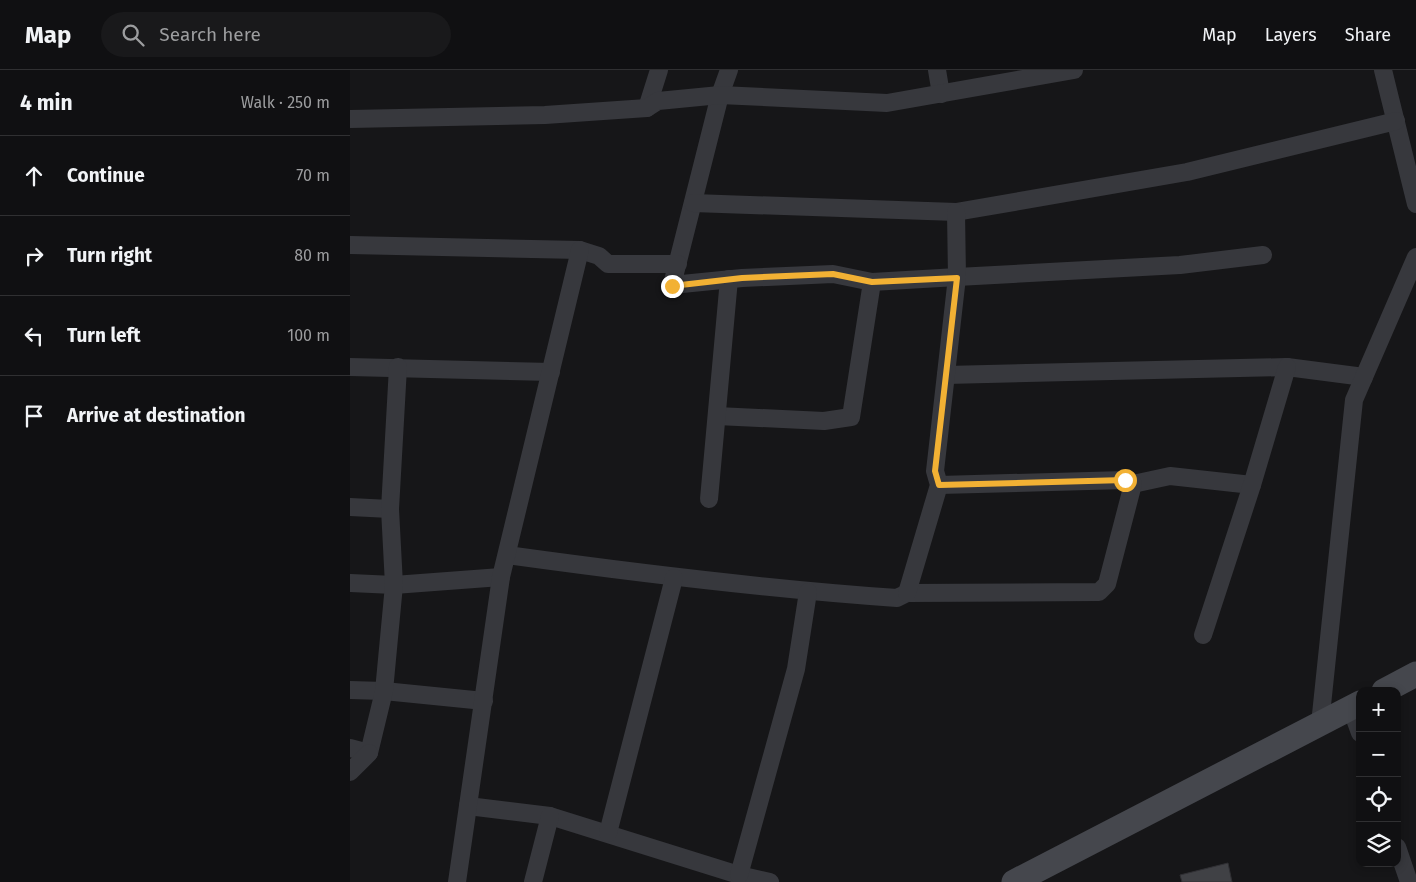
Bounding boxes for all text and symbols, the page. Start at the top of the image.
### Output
search box [101,12,451,57]
text: Map [25,21,71,49]
icon: search [119,21,147,49]
text: Search here [159,23,261,46]
text: Map [1202,24,1237,46]
text: Layers [1265,24,1317,46]
text: Share [1345,24,1391,46]
text: 4 min [20,90,73,116]
text: Walk · 250 m [241,93,330,112]
icon: ahead [20,162,48,190]
text: Continue [67,164,145,187]
text: 70 m [296,166,330,185]
icon: right [20,242,48,270]
text: Turn right [67,244,152,267]
text: 80 m [294,246,330,265]
route end [661,275,684,298]
icon: left [20,322,48,350]
text: Turn left [67,324,141,347]
text: 100 m [287,326,330,345]
icon: arrive [20,402,48,430]
text: Arrive at destination [67,404,246,427]
route start [1114,469,1137,492]
map controls [1356,687,1401,867]
button: + [1356,687,1401,732]
button: − [1356,732,1401,777]
button: locate [1356,777,1401,822]
button: layers [1356,822,1401,867]

